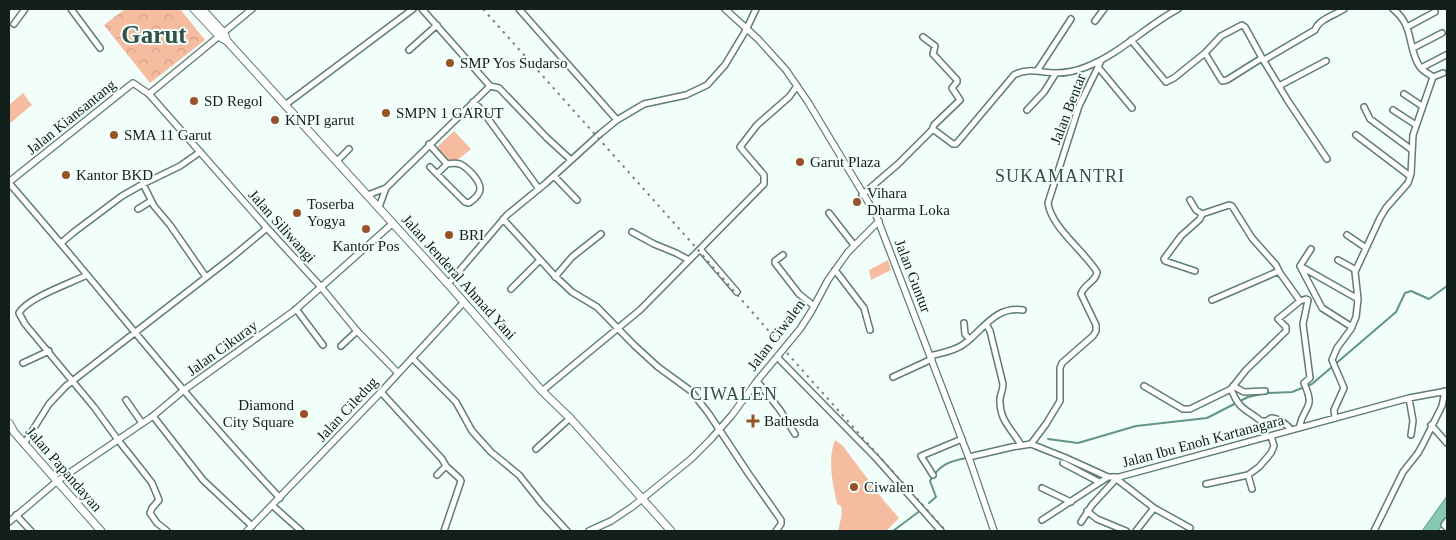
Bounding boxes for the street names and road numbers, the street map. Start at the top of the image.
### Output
street label: Jalan Bentar [1047,71,1089,147]
street label: Jalan Kiansantang [23,76,119,158]
street label: Jalan Siliwangi [245,186,319,266]
street label: Jalan Jenderal Ahmad Yani [399,211,519,343]
street label: Jalan Guntur [892,237,934,315]
street label: Jalan Ciwalen [744,296,808,374]
street label: Jalan Cikuray [184,317,261,379]
street label: Jalan Ciledug [313,373,381,444]
street label: Jalan Ibu Enoh Kartanagara [1120,412,1286,470]
street label: Jalan Papandayan [23,423,105,515]

